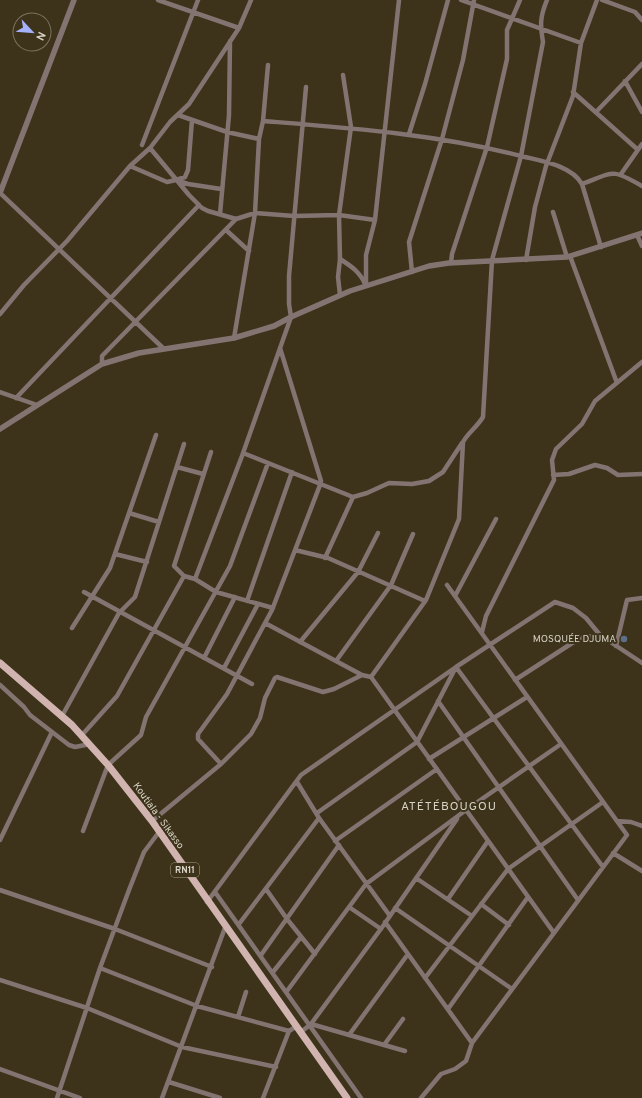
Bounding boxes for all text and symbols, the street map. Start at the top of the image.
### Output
north arrow [12,12,52,52]
text: N [32,29,48,43]
place label: MOSQUÉE DJUMA [533,633,616,646]
marker: MOSQUÉE DJUMA [619,634,629,644]
street label: Koutiala - Sikasso [129,780,187,852]
district label: ATÉTÉBOUGOU [401,799,497,815]
road number: RN11 [171,863,199,877]

